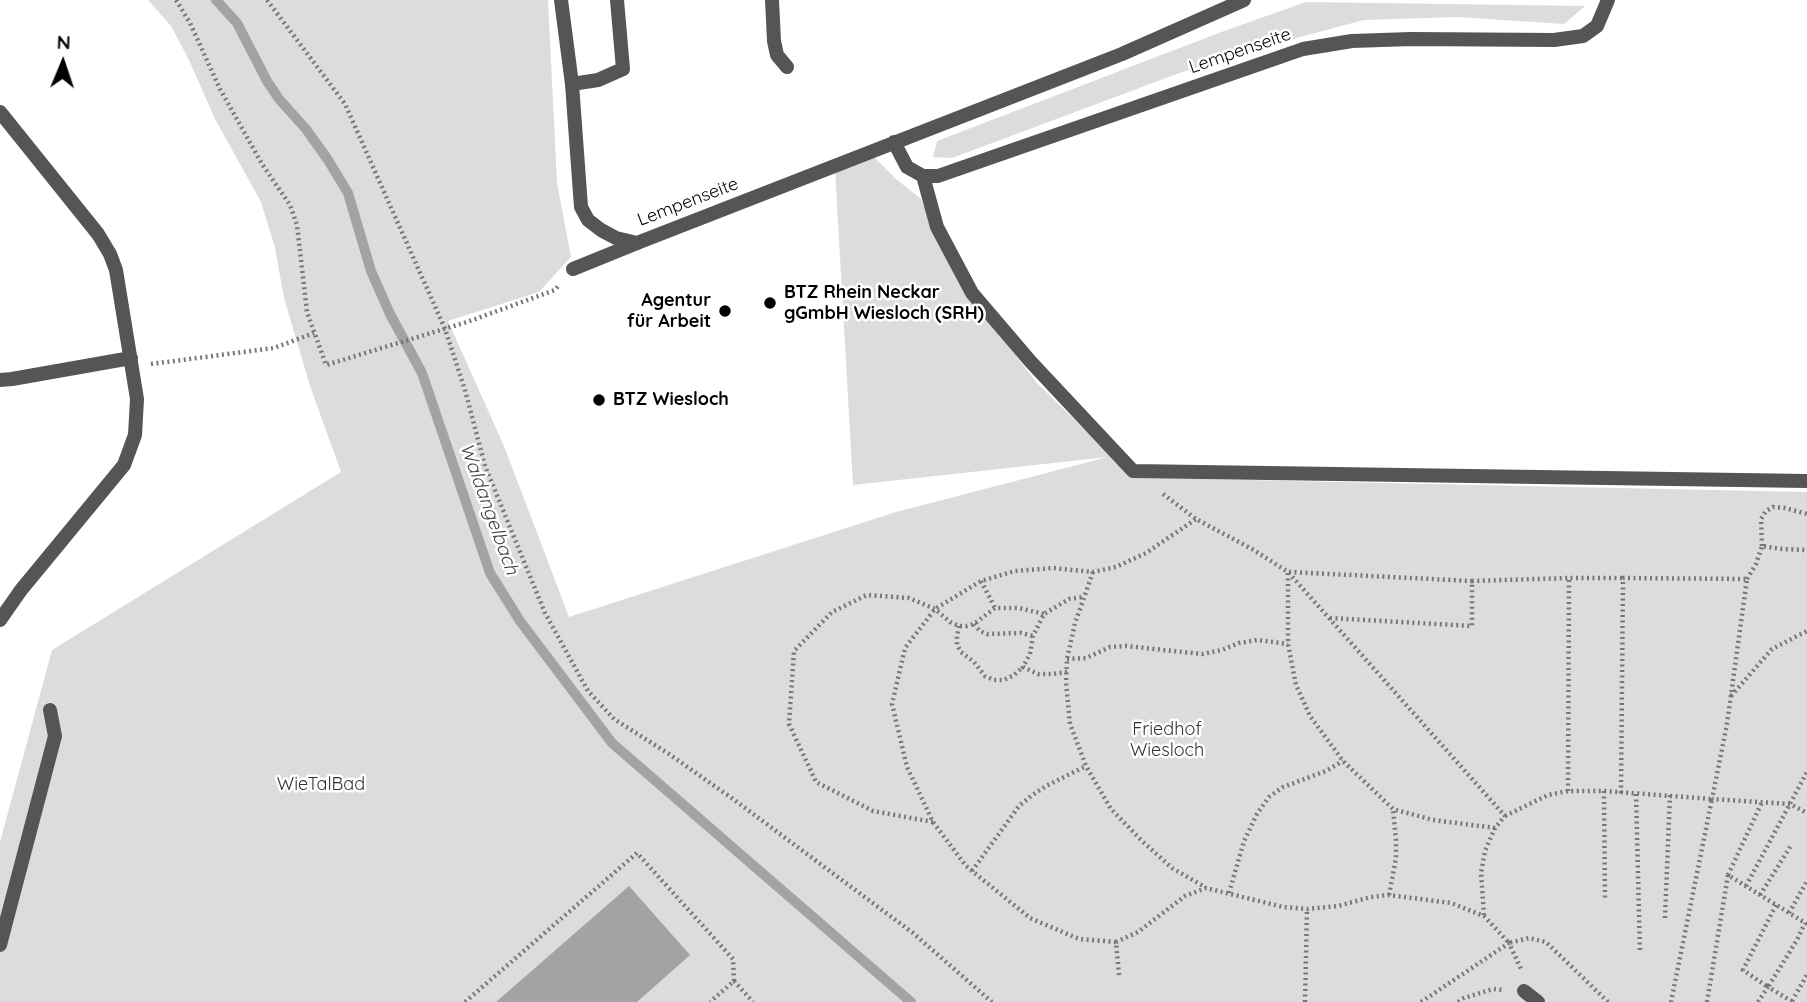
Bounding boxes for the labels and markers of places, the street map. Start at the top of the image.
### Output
place label: BTZ Rhein Neckar gGmbH Wiesloch (SRH) [784,282,984,324]
place label: Agentur für Arbeit [627,290,711,332]
marker: BTZ Rhein Neckar gGmbH Wiesloch (SRH) [762,295,778,311]
marker: Agentur für Arbeit [717,303,733,319]
place label: BTZ Wiesloch [613,389,729,411]
marker: BTZ Wiesloch [591,392,607,408]

